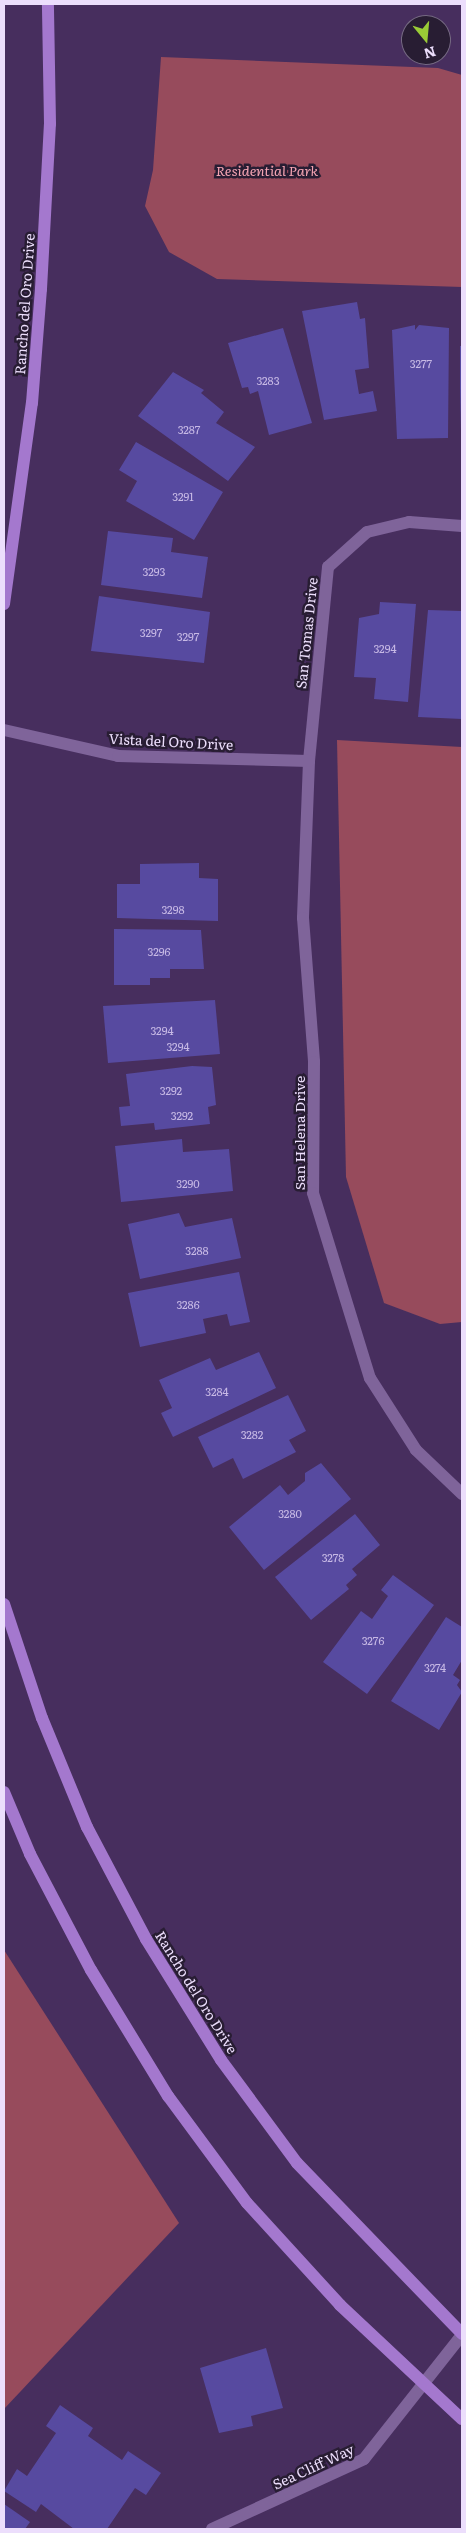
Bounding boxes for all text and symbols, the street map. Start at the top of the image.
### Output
north arrow [401,15,451,65]
text: N [422,42,439,65]
park label: Residential Park [216,162,318,178]
street label: Rancho del Oro Drive [11,233,37,375]
house number: 3277 [410,356,432,370]
house number: 3283 [256,373,280,387]
house number: 3287 [178,422,200,436]
house number: 3291 [172,489,194,503]
house number: 3293 [143,564,165,578]
street label: San Tomas Drive [292,576,320,690]
house number: 3297 [140,625,162,639]
house number: 3297 [177,629,199,643]
house number: 3294 [373,641,397,655]
street label: Vista del Oro Drive [108,729,234,753]
house number: 3298 [161,902,185,916]
house number: 3296 [148,944,170,958]
house number: 3294 [150,1023,174,1037]
house number: 3294 [166,1039,190,1053]
street label: San Helena Drive [291,1076,307,1190]
house number: 3292 [160,1083,182,1097]
house number: 3292 [171,1108,193,1122]
house number: 3290 [176,1176,200,1190]
house number: 3288 [185,1243,209,1257]
house number: 3286 [176,1297,200,1311]
house number: 3284 [205,1384,229,1398]
house number: 3282 [241,1427,263,1441]
house number: 3280 [278,1506,302,1520]
house number: 3278 [322,1550,344,1564]
house number: 3276 [362,1633,384,1647]
house number: 3274 [424,1660,446,1674]
street label: Rancho del Oro Drive [152,1928,242,2056]
street label: Sea Cliff Way [270,2440,356,2492]

